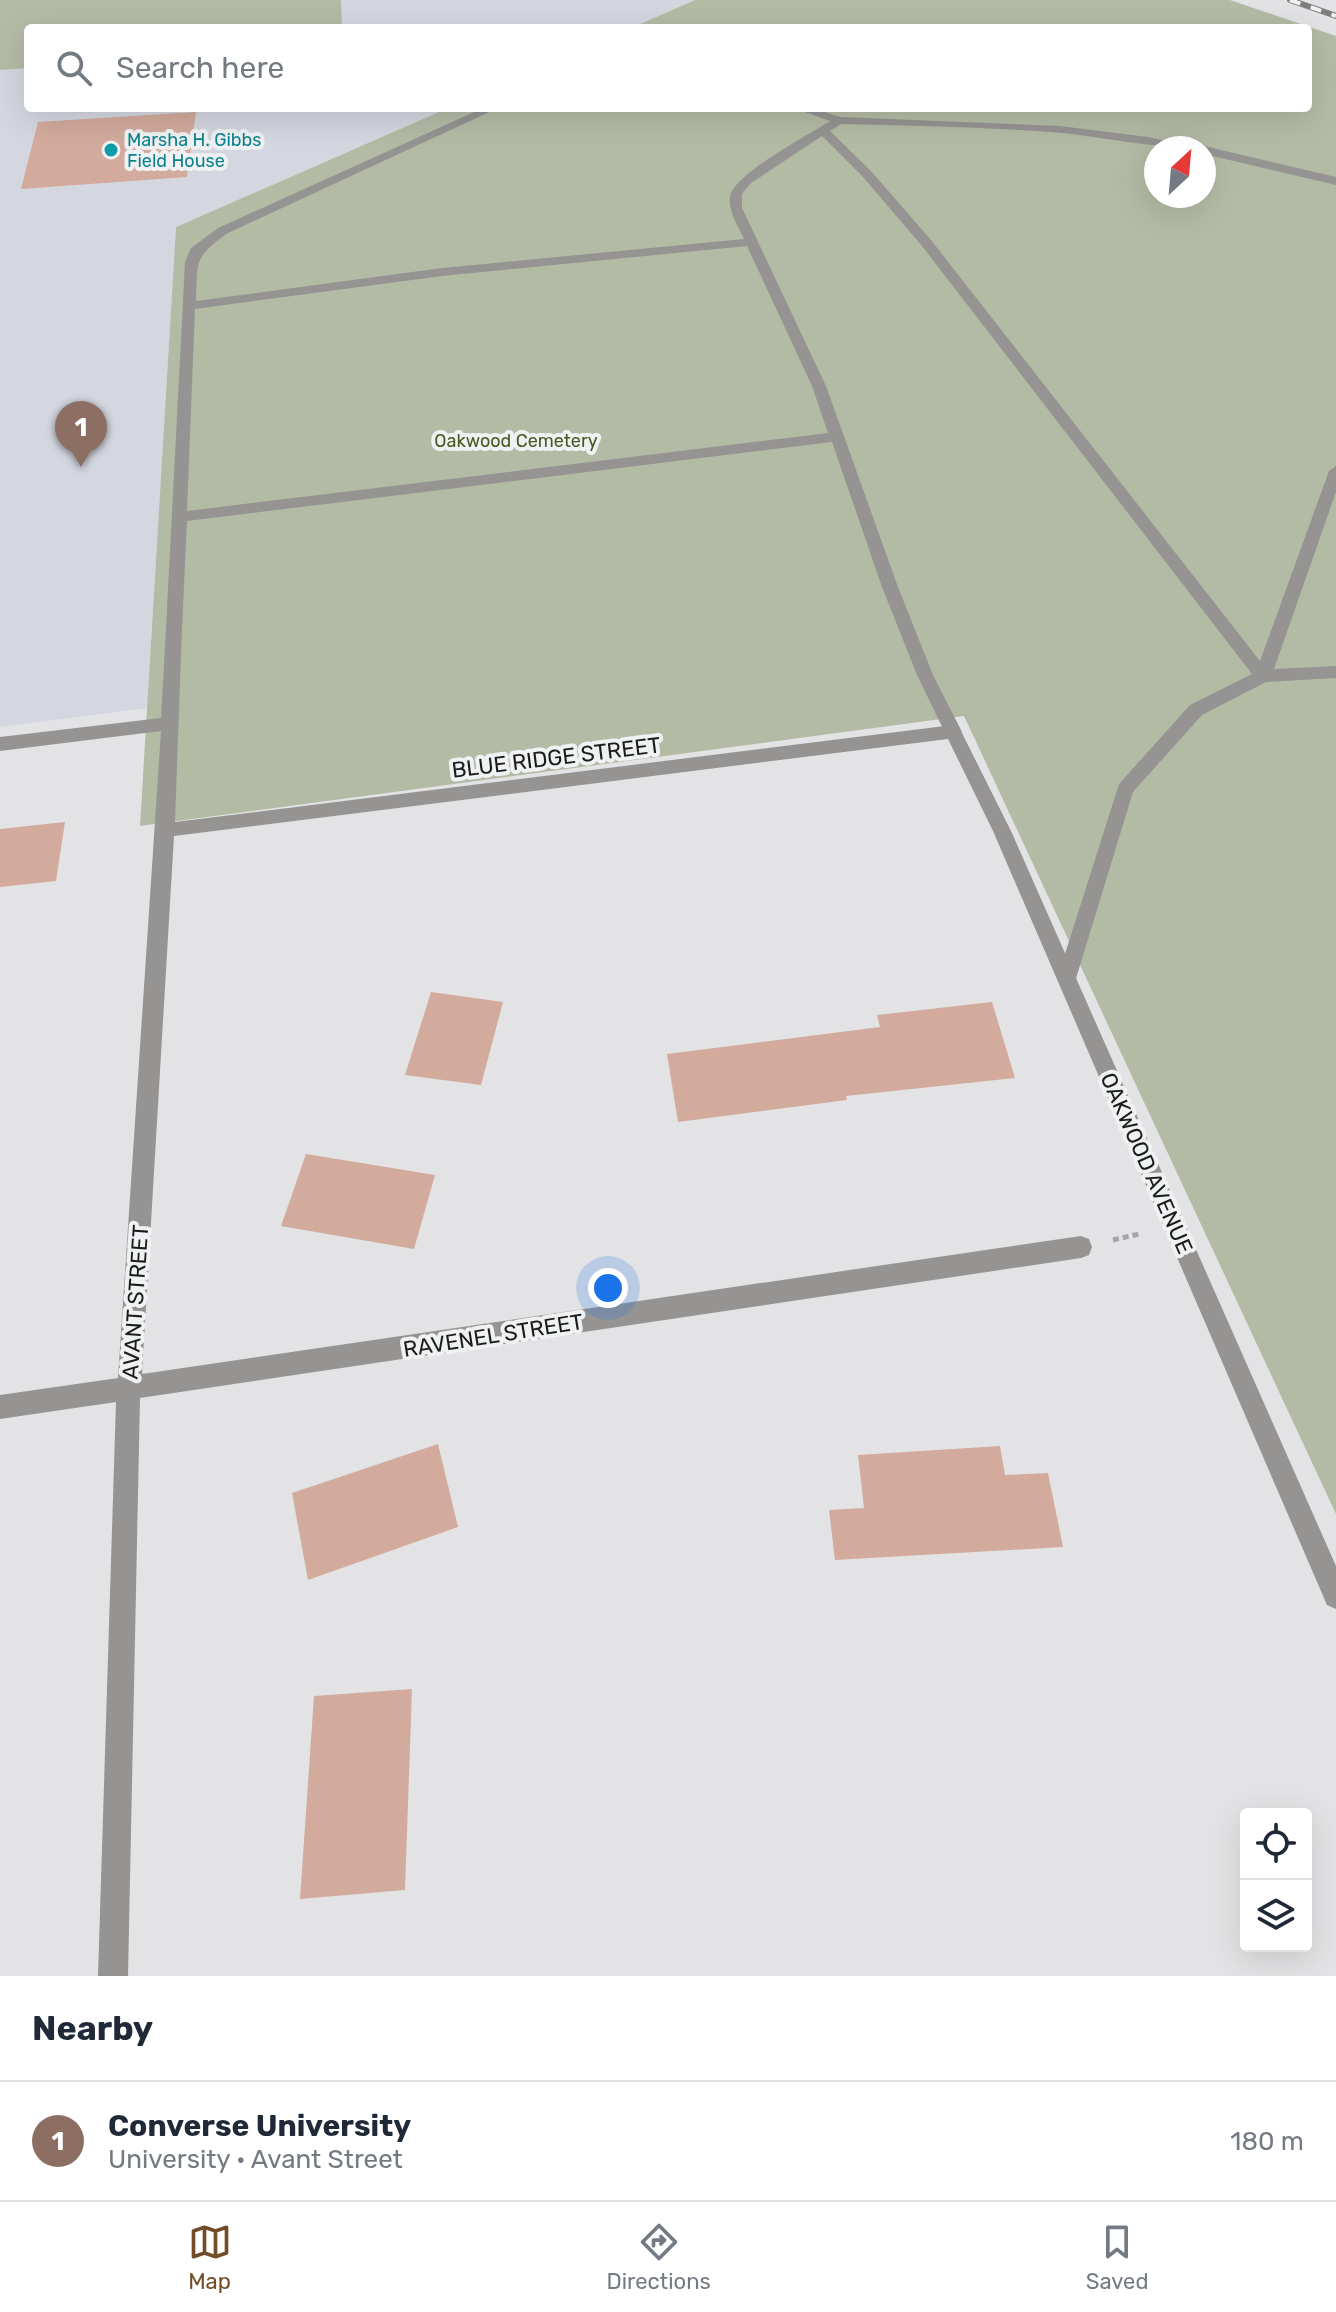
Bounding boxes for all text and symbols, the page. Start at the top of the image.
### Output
search box [24,24,1312,112]
icon: search [52,46,96,90]
text: Search here [116,50,284,86]
place label: Marsha H. Gibbs Field House [127,129,261,172]
north arrow [1144,136,1216,208]
marker: Marsha H. Gibbs Field House [102,141,120,159]
pin: 1 [55,401,107,467]
park label: Oakwood Cemetery [434,430,598,452]
street label: BLUE RIDGE STREET [450,731,662,784]
street label: OAKWOOD AVENUE [1095,1069,1199,1258]
street label: AVANT STREET [117,1224,154,1380]
your location [588,1268,628,1308]
street label: RAVENEL STREET [401,1308,585,1363]
map controls [1240,1808,1312,1952]
button: locate [1240,1808,1312,1880]
button: layers [1240,1880,1312,1952]
text: Nearby [32,2008,153,2049]
text: Converse University [108,2108,411,2144]
text: 1 [52,2126,64,2157]
text: 180 m [1230,2126,1304,2157]
text: University · Avant Street [108,2144,403,2175]
tab: Map [188,2220,232,2295]
tab: Directions [607,2220,711,2295]
tab: Saved [1086,2220,1149,2295]

